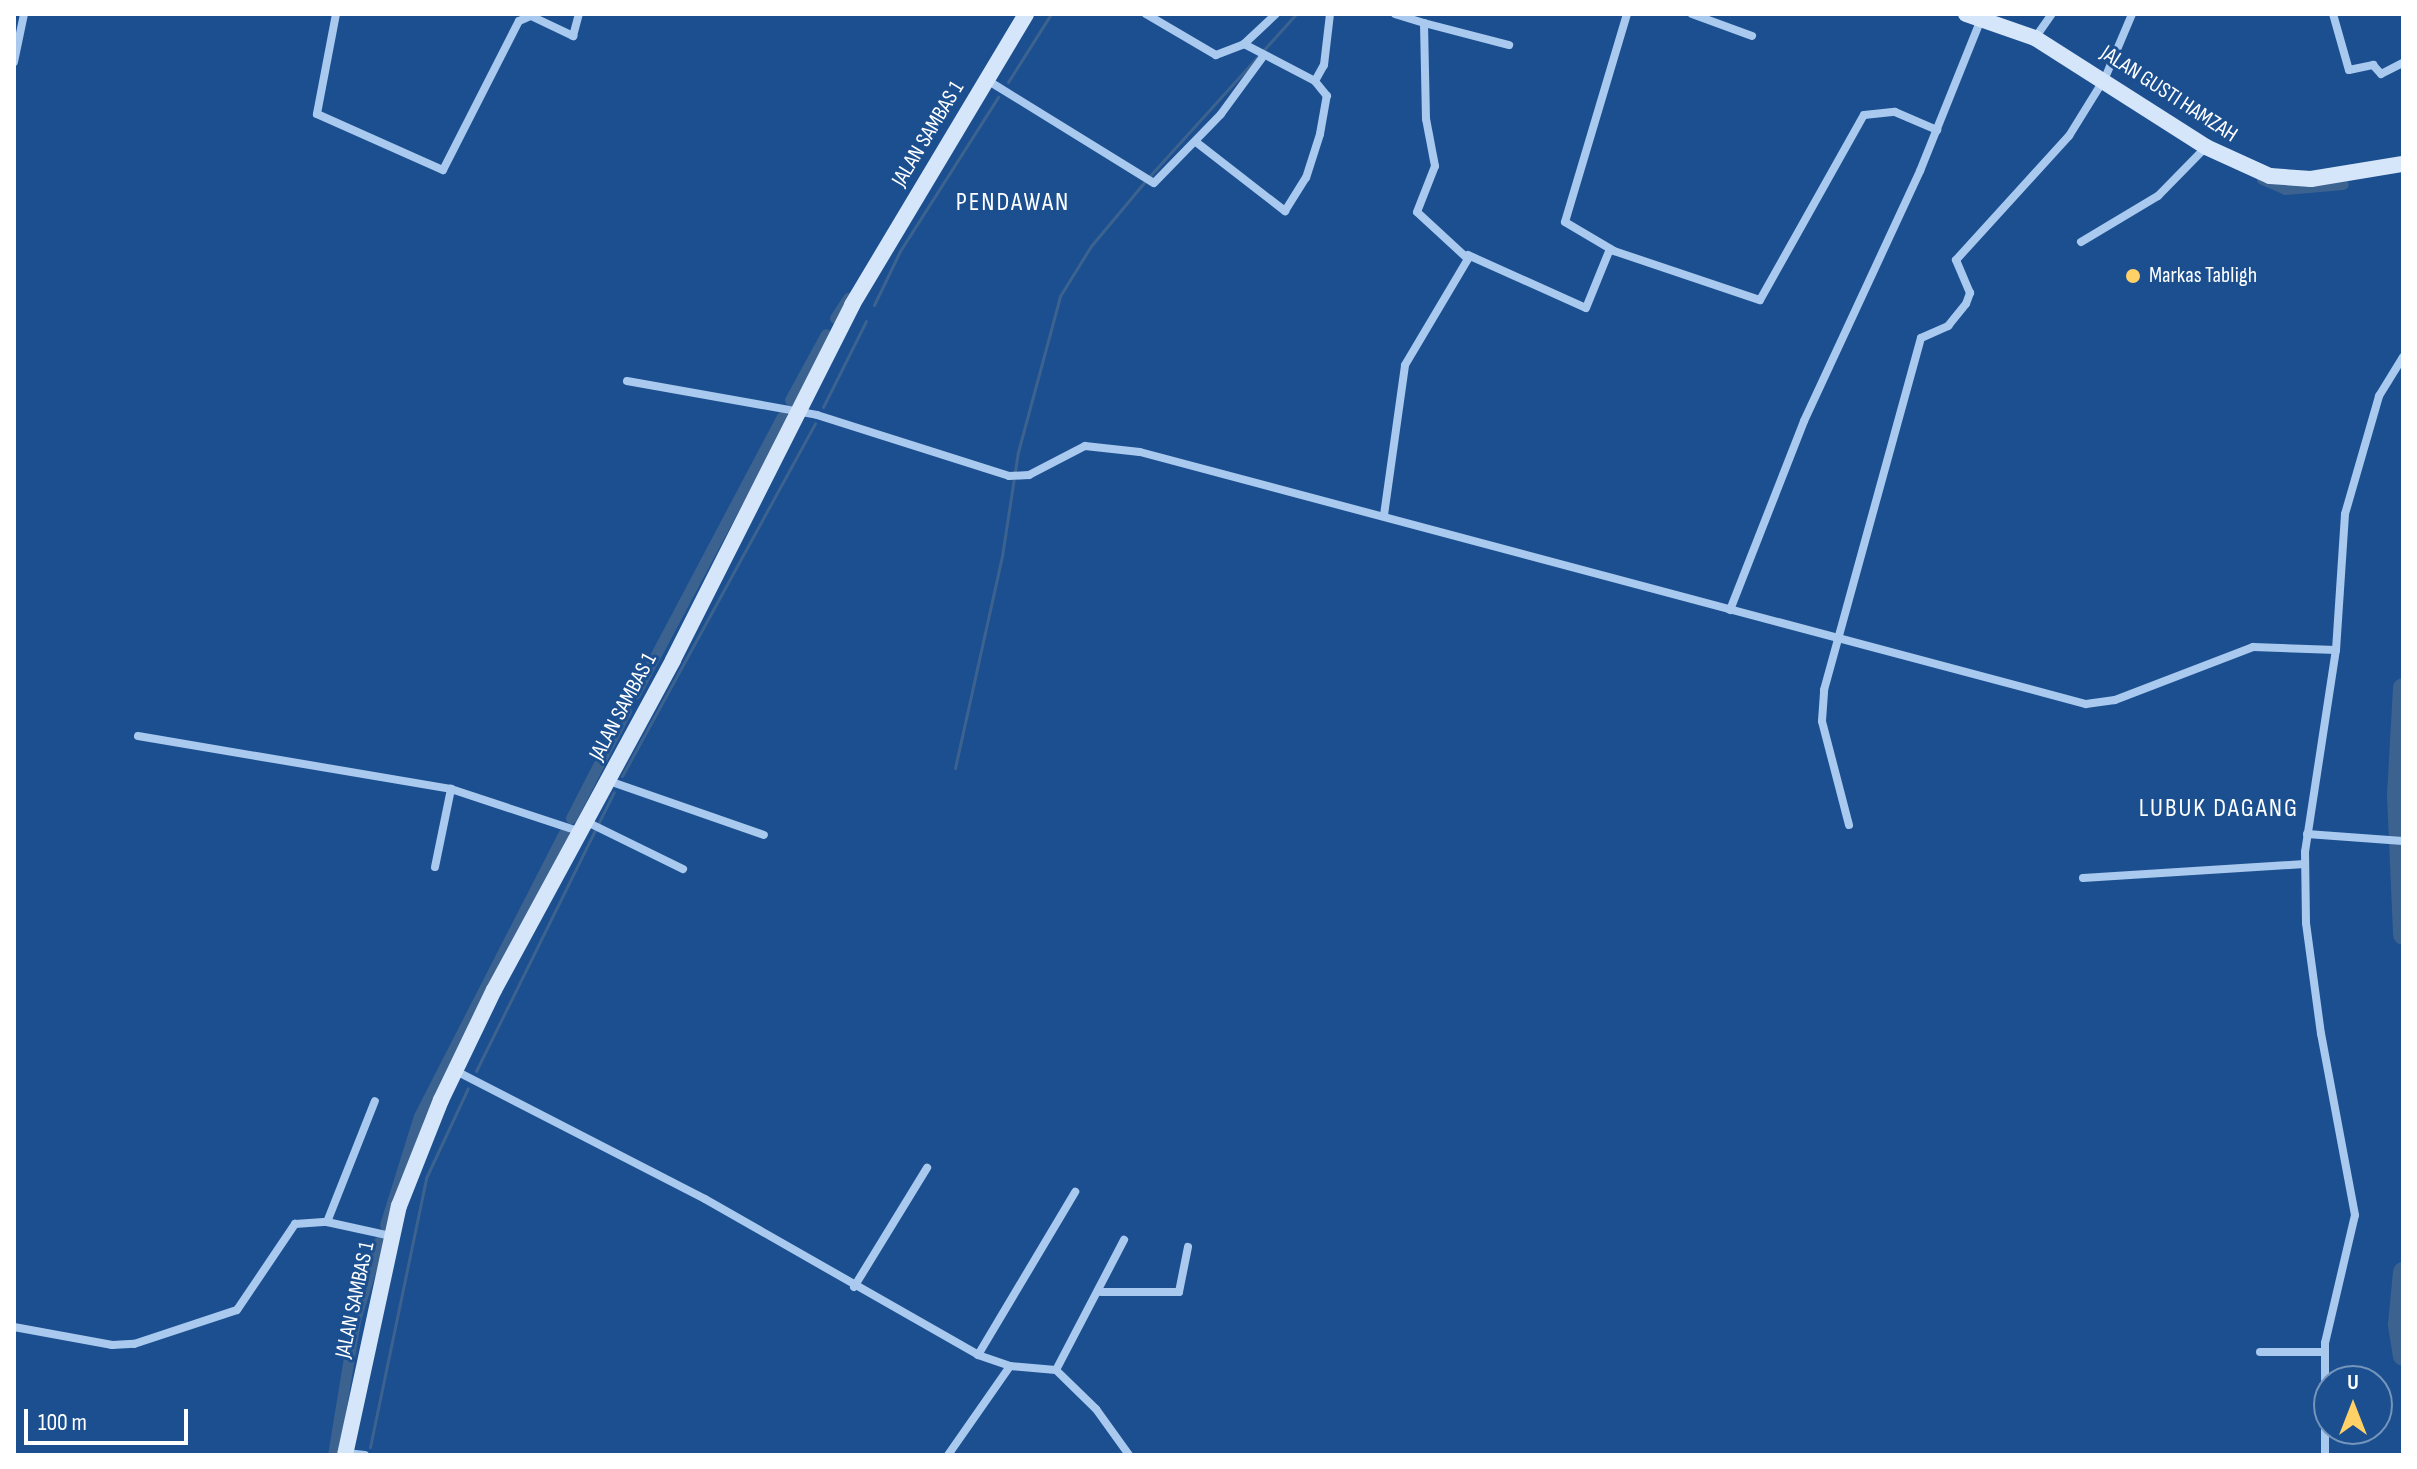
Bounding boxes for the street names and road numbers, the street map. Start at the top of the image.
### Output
street label: JALAN GUSTI HAMZAH [2096,40,2242,148]
street label: JALAN SAMBAS 1 [886,77,970,191]
street label: JALAN SAMBAS 1 [584,649,662,765]
street label: JALAN SAMBAS 1 [330,1239,380,1361]

